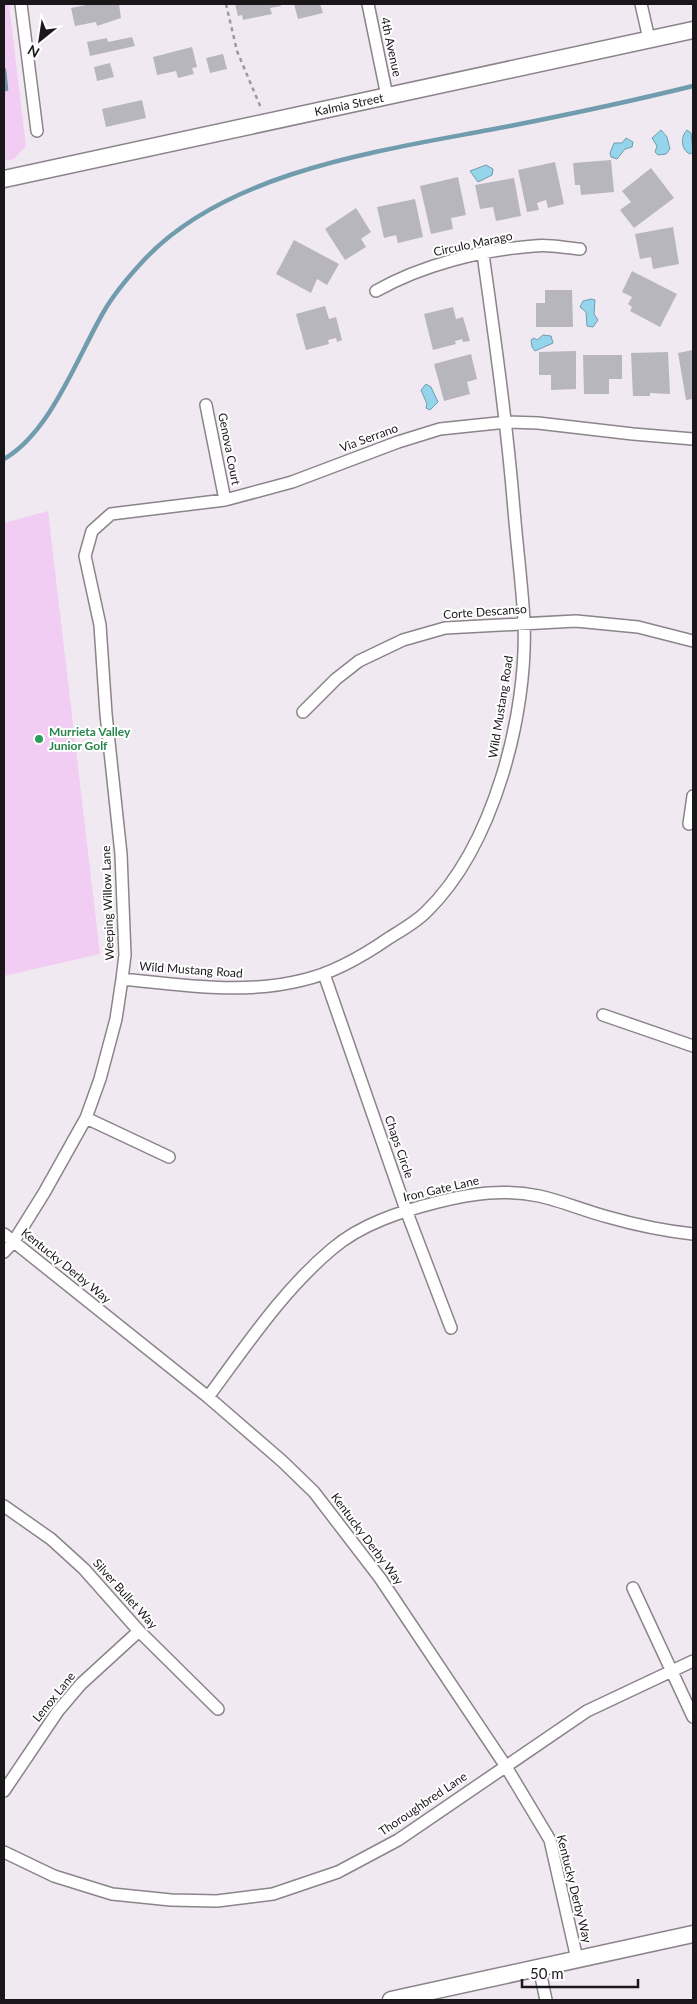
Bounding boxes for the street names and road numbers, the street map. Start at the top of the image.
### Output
street label: 4th Avenue [378,16,405,78]
street label: Kalmia Street [313,90,385,119]
street label: Circulo Marago [432,228,514,259]
street label: Genova Court [215,411,244,487]
street label: Via Serrano [338,420,400,455]
street label: Corte Descanso [443,601,527,622]
street label: Wild Mustang Road [485,655,516,759]
street label: Weeping Willow Lane [98,845,117,961]
street label: Wild Mustang Road [139,958,243,981]
street label: Chaps Circle [382,1113,417,1180]
street label: Iron Gate Lane [401,1172,480,1205]
street label: Kentucky Derby Way [18,1225,115,1307]
street label: Kentucky Derby Way [328,1490,407,1588]
street label: Silver Bullet Way [90,1556,161,1632]
street label: Lenox Lane [29,1669,78,1725]
street label: Thoroughbred Lane [376,1769,470,1839]
street label: Kentucky Derby Way [554,1833,595,1945]

